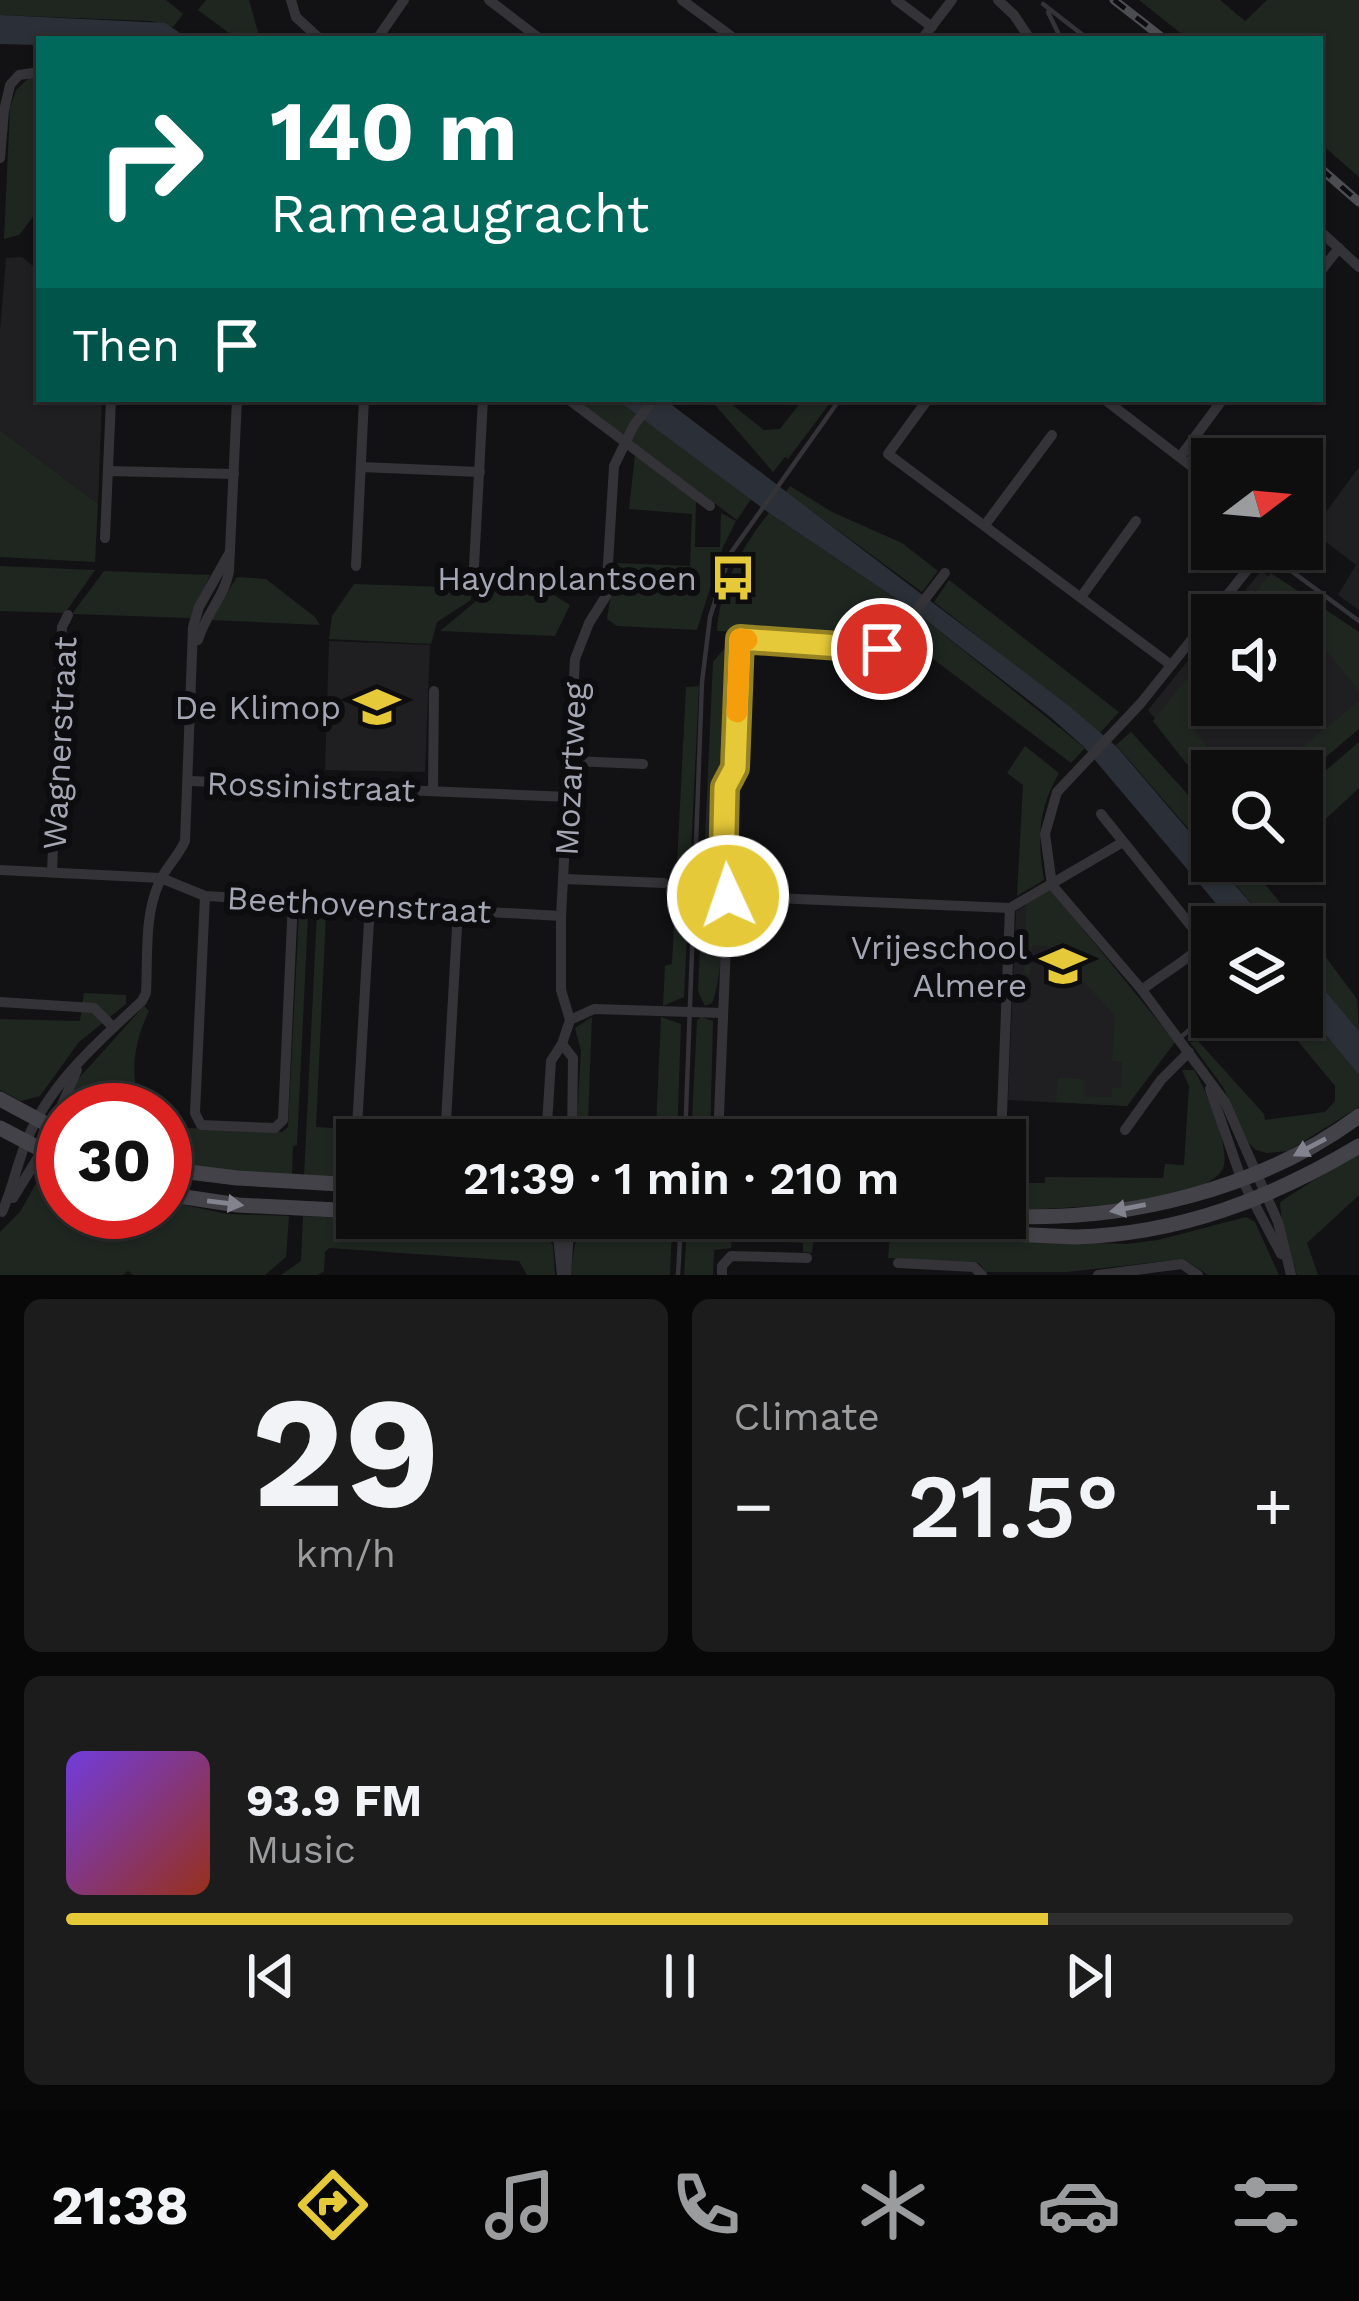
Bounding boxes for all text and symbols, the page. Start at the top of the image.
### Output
text: 140 m [270,82,518,180]
icon: right [72,84,228,240]
text: Rameaugracht [270,182,649,245]
icon: arrive [204,312,270,378]
text: Then [72,319,180,372]
north arrow [1191,438,1323,570]
map controls [1191,438,1323,1038]
bus stop icon: Haydnplantsoen [708,553,758,603]
place label: Haydnplantsoen [437,559,697,598]
button: sound [1191,594,1323,726]
pin [831,598,933,700]
icon: arrive [849,616,915,682]
street label: Wagnerstraat [34,635,85,851]
street label: Mozartweg [546,681,595,857]
school or university icon: De Klimop [352,682,402,732]
place label: De Klimop [174,688,341,727]
button: search [1191,750,1323,882]
street label: Rossinistraat [206,763,416,810]
position arrow [665,833,791,959]
street label: Beethovenstraat [226,878,492,931]
button: layers [1191,906,1323,1038]
place label: Vrijeschool Almere [851,928,1027,1005]
school or university icon: Vrijeschool Almere [1038,941,1088,991]
speed limit sign: 30 [36,1083,192,1239]
one-way arrow [1292,1136,1327,1157]
text: 21:39 · 1 min · 210 m [463,1152,899,1205]
one-way arrow [207,1194,244,1213]
one-way arrow [1108,1199,1146,1218]
text: 29 [251,1361,440,1544]
text: Climate [734,1394,880,1439]
text: 21.5° [907,1453,1119,1559]
text: − [734,1468,773,1545]
text: + [1253,1468,1293,1545]
text: km/h [296,1531,396,1576]
text: 93.9 FM [246,1774,422,1827]
text: Music [246,1827,356,1872]
icon: previous [238,1943,304,2009]
icon: pause [647,1943,713,2009]
icon: next [1056,1943,1122,2009]
icon: directions [291,2163,375,2247]
icon: music [478,2163,562,2247]
icon: phone [664,2163,748,2247]
icon: climate [851,2163,935,2247]
icon: car [1037,2163,1121,2247]
icon: filters [1224,2163,1308,2247]
text: 21:38 [51,2174,189,2237]

